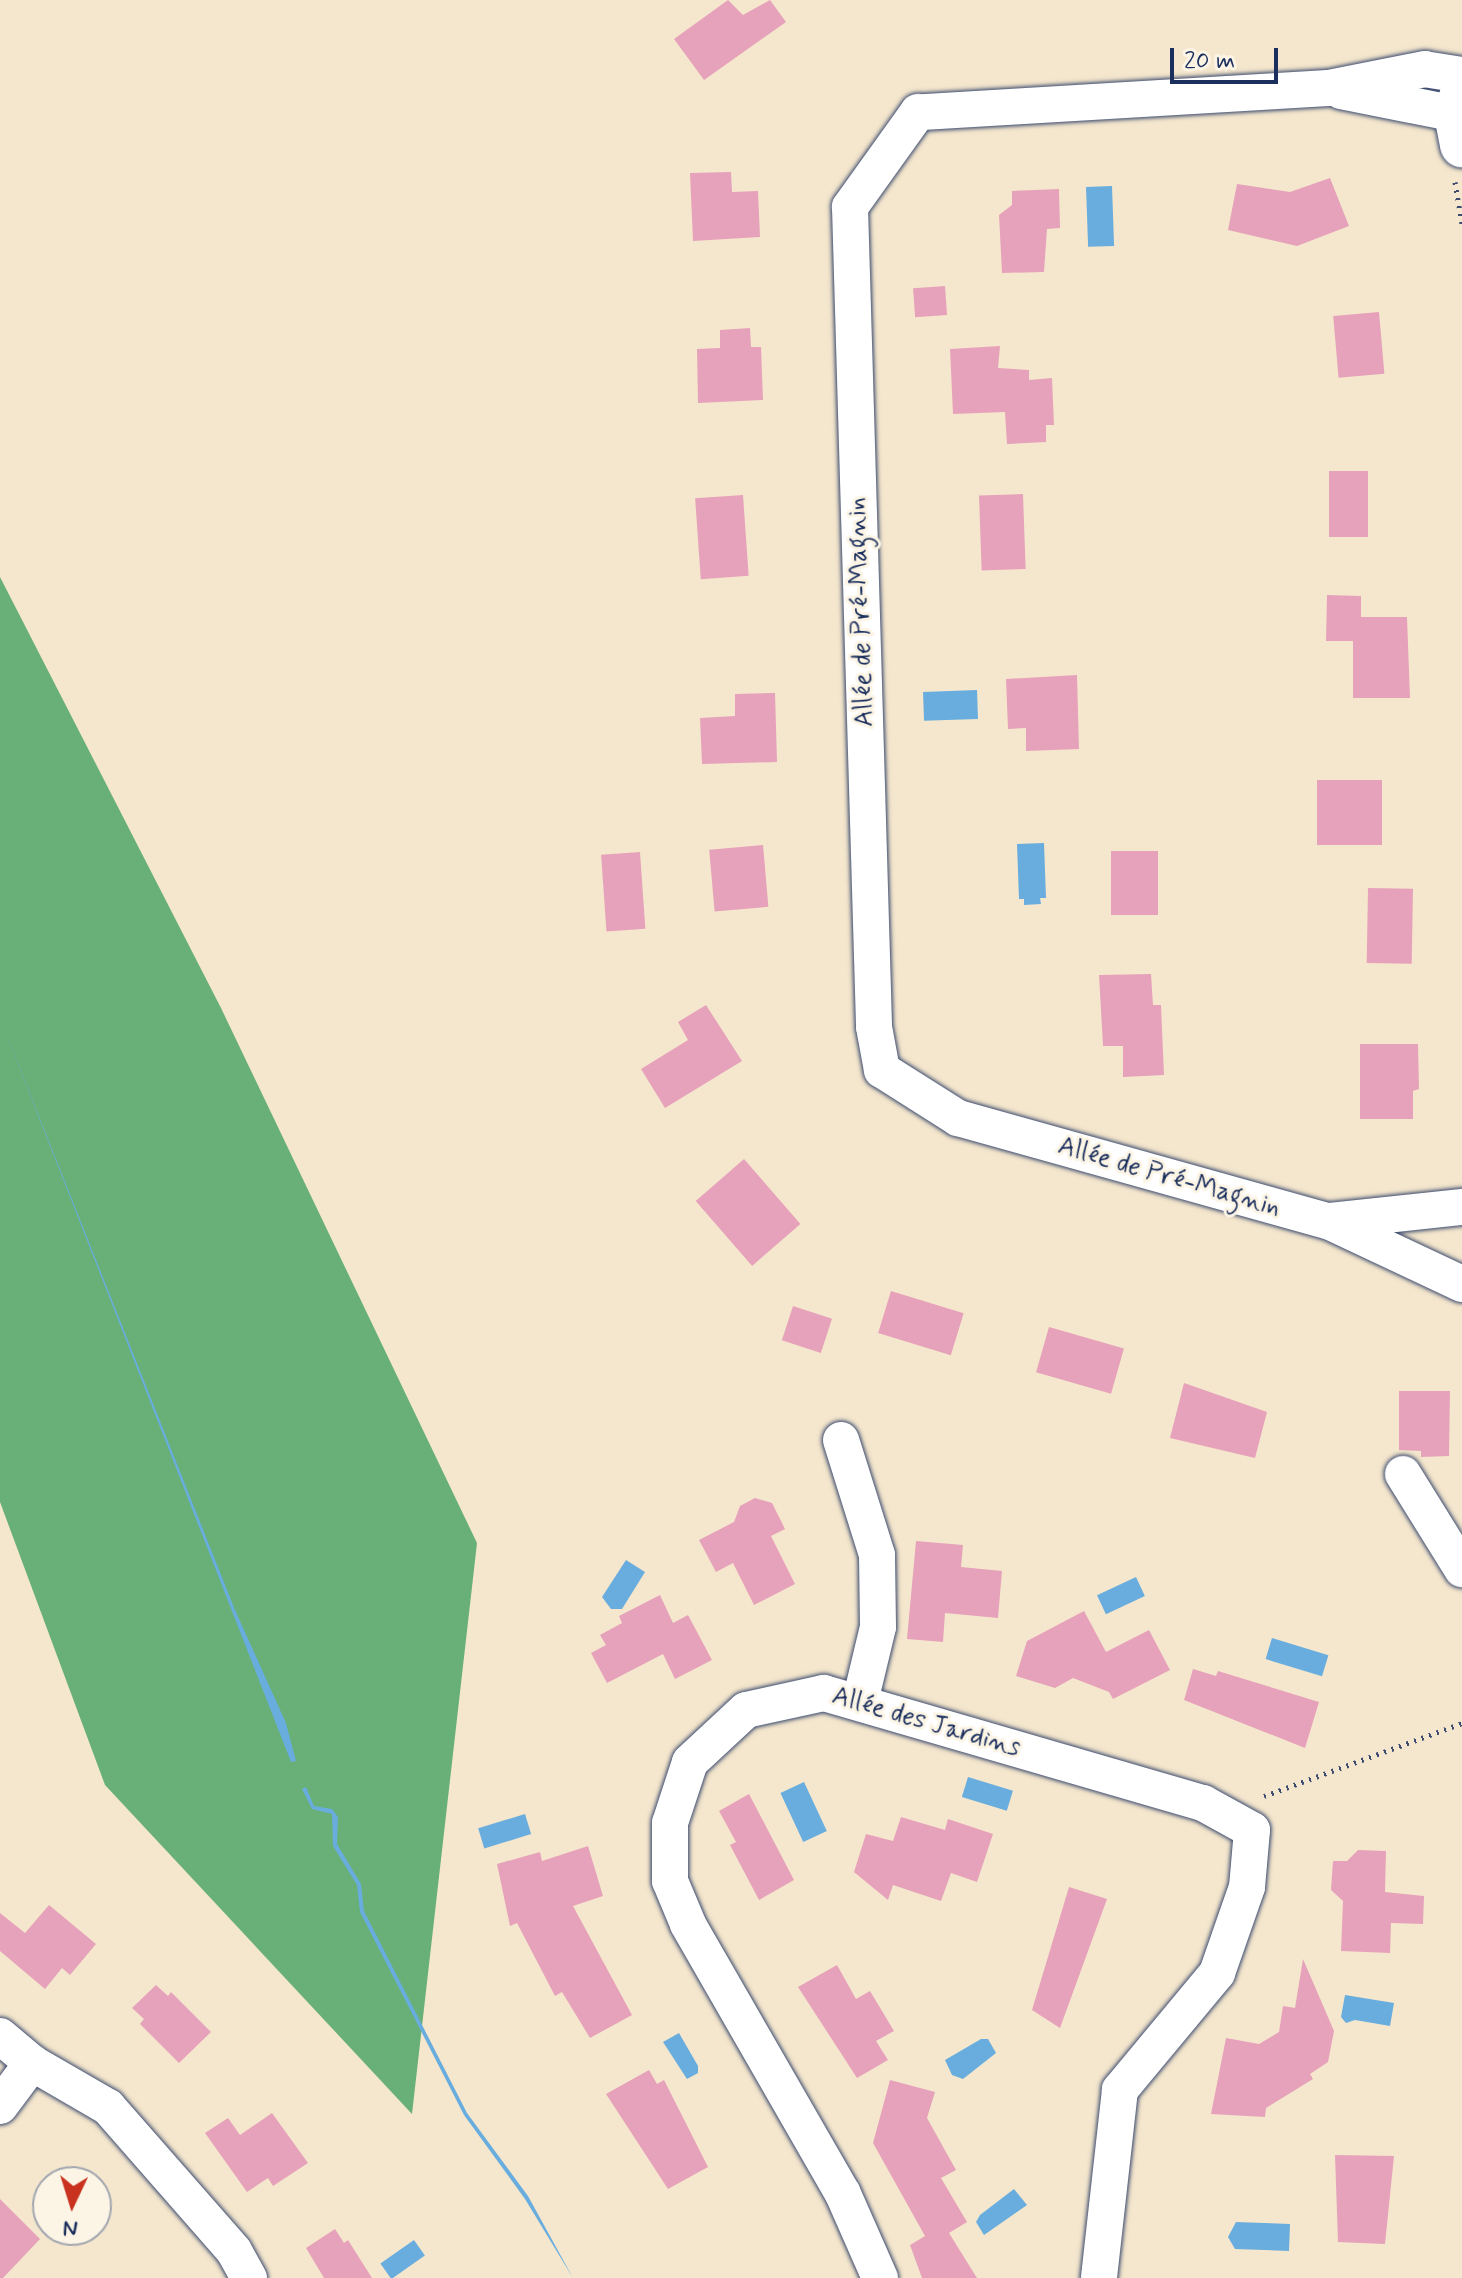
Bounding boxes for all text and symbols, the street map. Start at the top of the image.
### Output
scale bar [1174,32,1282,82]
text: 20 m [1184,46,1235,77]
street label: Allée de Pré-Magnin [842,496,882,728]
street label: Allée de Pré-Magnin [1054,1131,1284,1225]
street label: Allée des Jardins [832,1682,1020,1764]
north arrow [32,2166,112,2246]
text: N [62,2213,79,2242]

